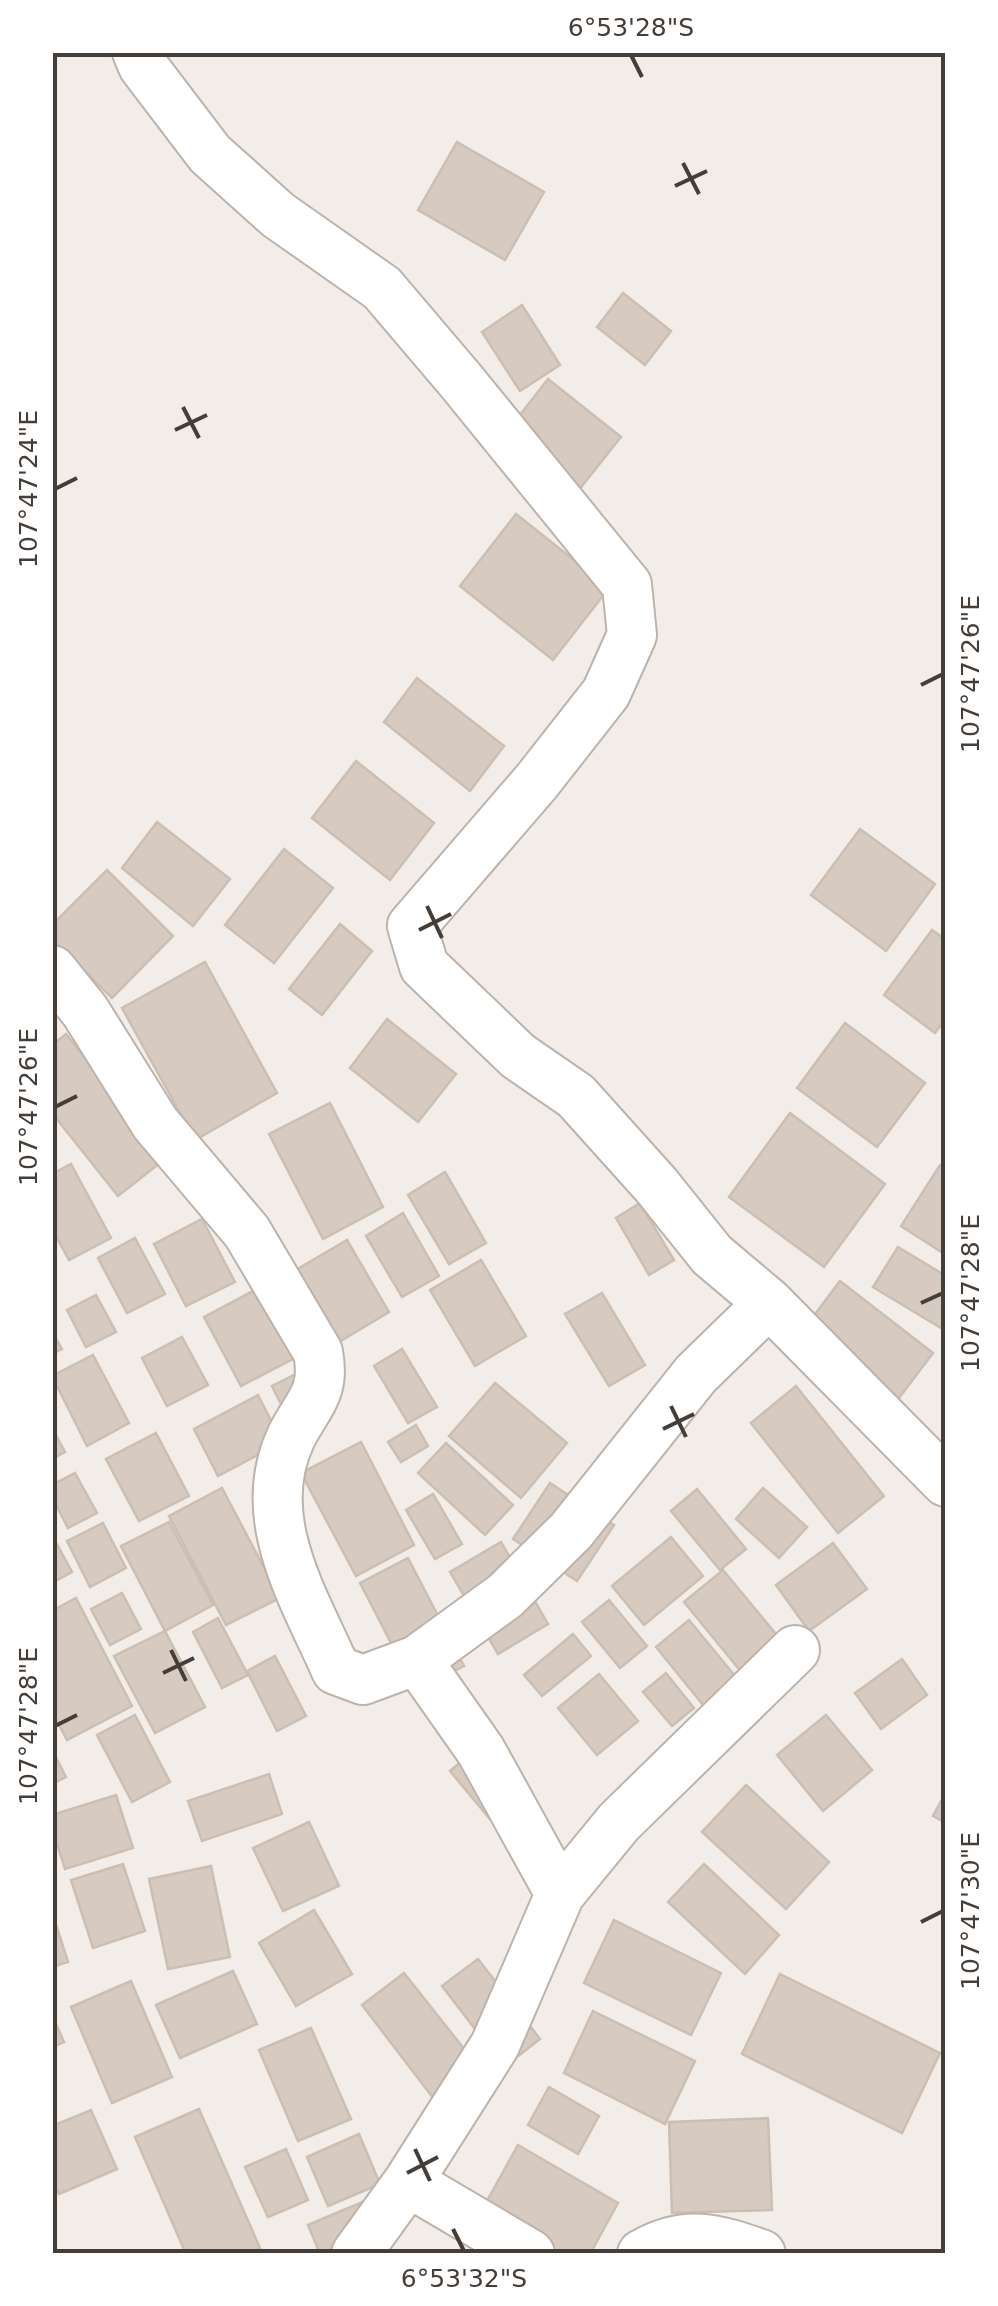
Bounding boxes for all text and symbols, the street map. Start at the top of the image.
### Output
text: 6°53'28"S [568,13,694,42]
text: 107°47'24"E [14,410,43,568]
text: 107°47'26"E [956,595,985,753]
text: 107°47'26"E [14,1028,43,1186]
text: 107°47'28"E [956,1214,985,1372]
text: 107°47'28"E [14,1647,43,1805]
text: 107°47'30"E [956,1832,985,1990]
text: 6°53'32"S [401,2264,527,2293]

